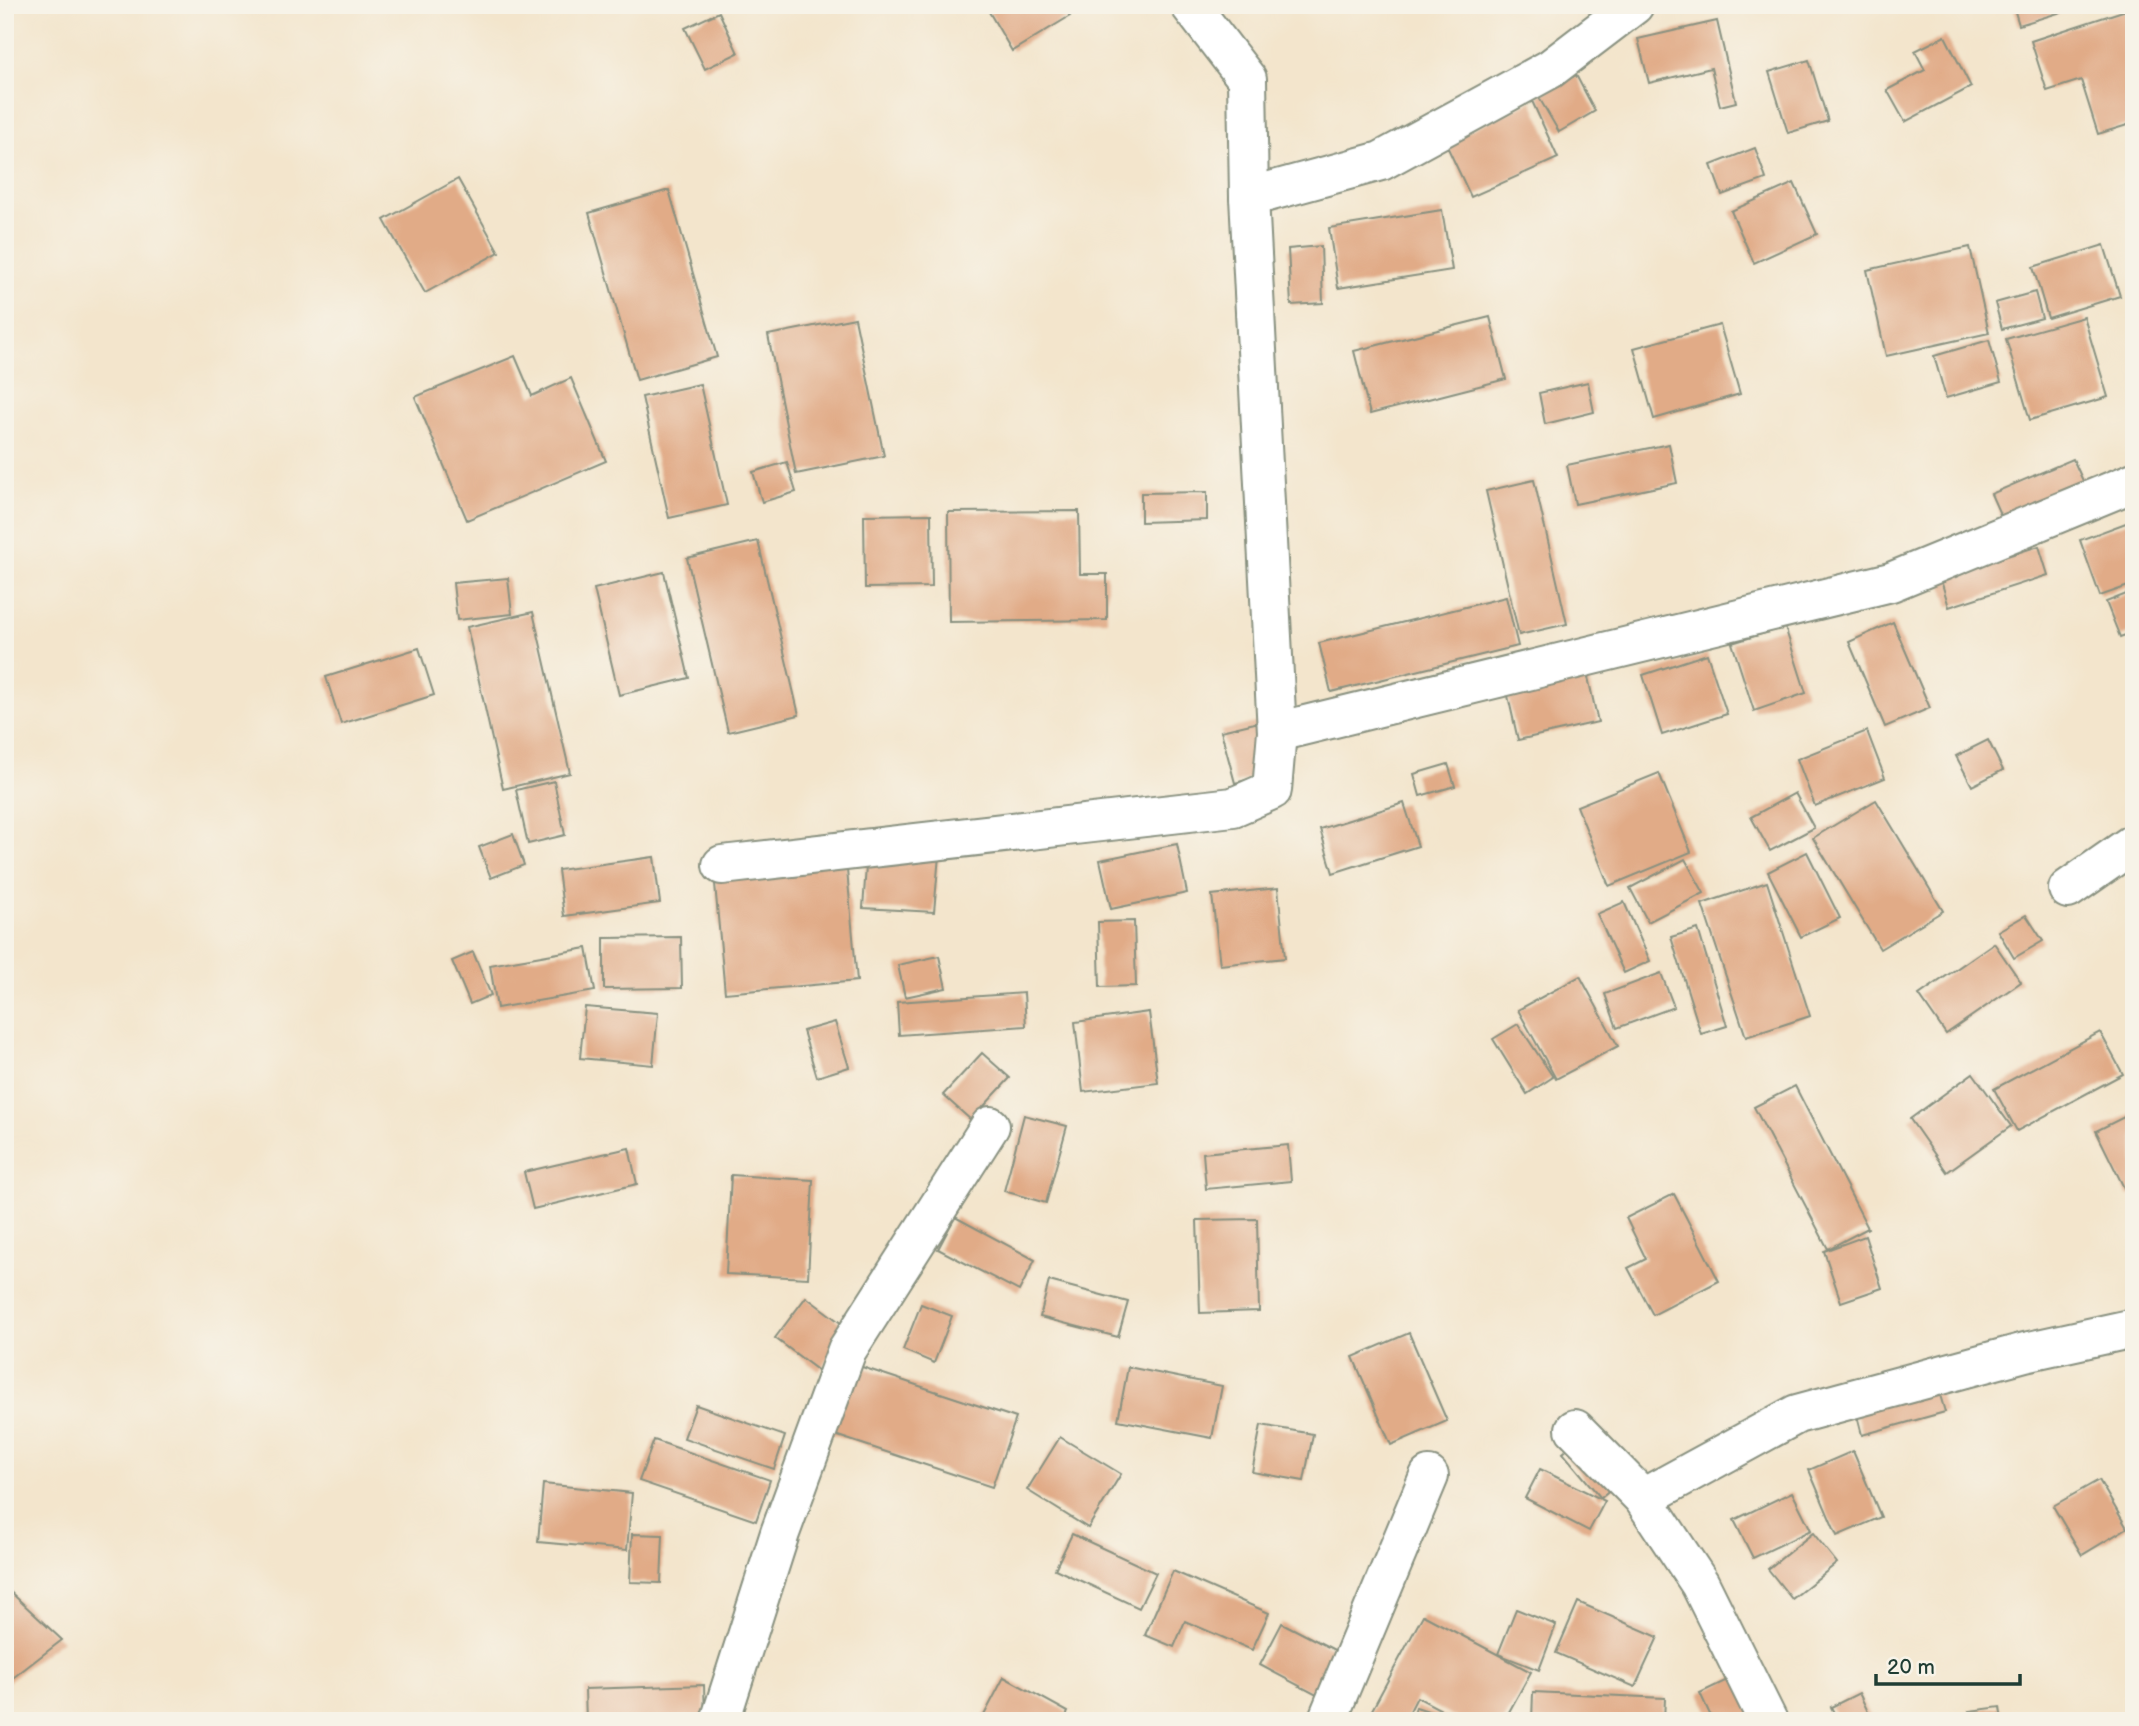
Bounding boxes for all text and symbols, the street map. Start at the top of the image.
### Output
scale bar [1876,1642,2020,1686]
text: 20 m [1887,1655,1935,1680]

